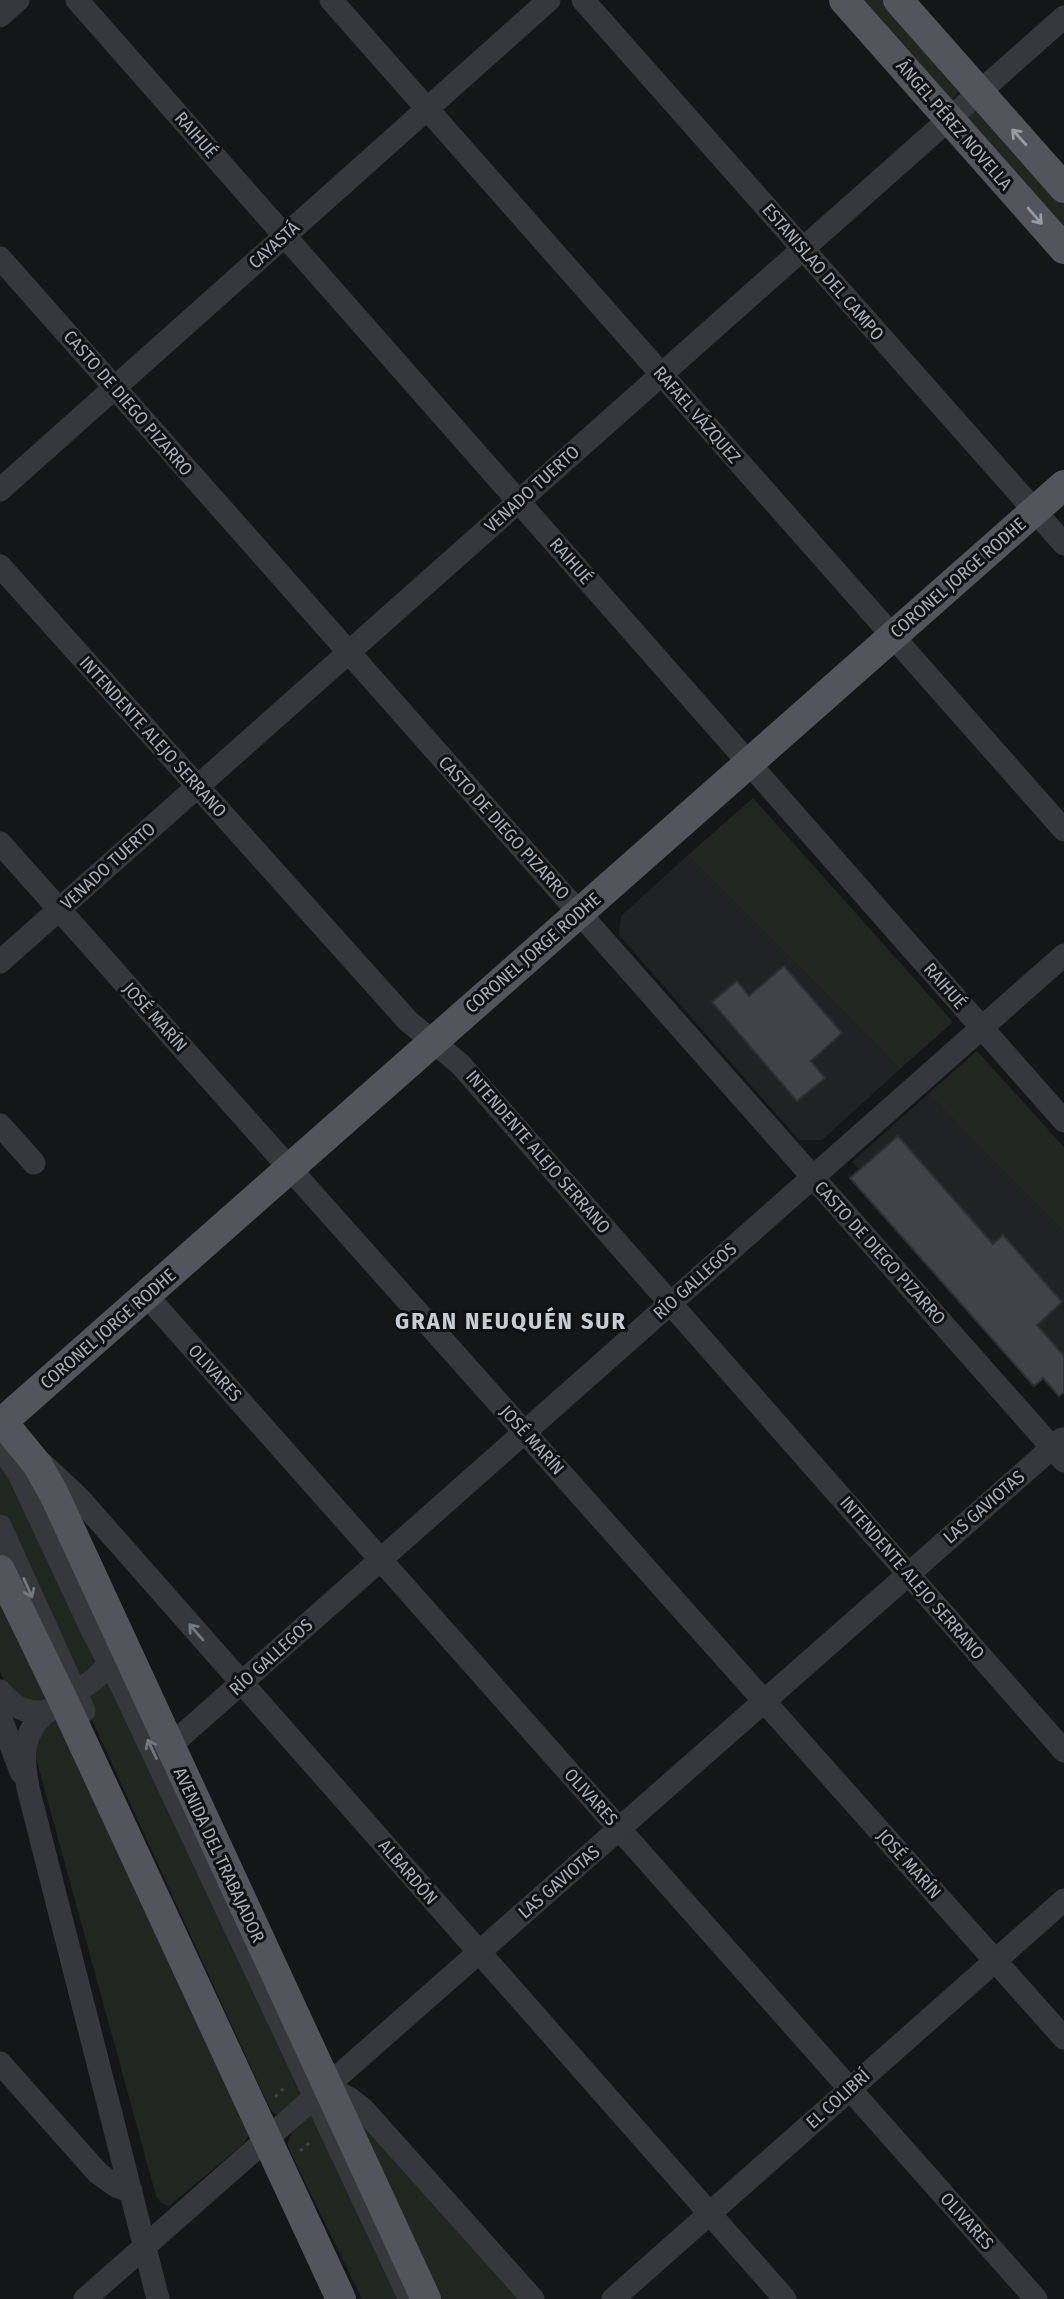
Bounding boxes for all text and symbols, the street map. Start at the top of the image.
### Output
street label: ÁNGEL PÉREZ NOVELLA [891,55,1018,195]
street label: RAIHUÉ [170,107,223,163]
one-way arrow [1011,128,1027,146]
street label: ESTANISLAO DEL CAMPO [758,199,888,345]
one-way arrow [1027,207,1043,225]
street label: CAYASTÁ [243,215,304,273]
street label: CASTO DE DIEGO PIZARRO [59,326,197,480]
street label: RAFAEL VÁZQUEZ [649,361,746,468]
street label: VENADO TUERTO [480,441,584,537]
street label: CORONEL JORGE RODHE [886,513,1030,643]
street label: RAIHUÉ [545,533,598,589]
street label: INTENDENTE ALEJO SERRANO [75,652,231,822]
street label: CASTO DE DIEGO PIZARRO [434,752,574,904]
street label: VENADO TUERTO [56,818,160,914]
street label: CORONEL JORGE RODHE [461,888,605,1018]
street label: RAIHUÉ [919,958,972,1014]
street label: JOSÉ MARÍN [118,977,193,1056]
street label: INTENDENTE ALEJO SERRANO [461,1066,615,1238]
street label: CASTO DE DIEGO PIZARRO [810,1177,950,1329]
street label: RÍO GALLEGOS [648,1237,741,1324]
street label: CORONEL JORGE RODHE [36,1264,180,1394]
district label: GRAN NEUQUÉN SUR [395,1306,627,1335]
street label: OLIVARES [184,1340,246,1406]
street label: JOSÉ MARÍN [495,1400,570,1479]
street label: LAS GAVIOTAS [939,1466,1029,1548]
street label: INTENDENTE ALEJO SERRANO [835,1492,989,1664]
one-way arrow [22,1577,35,1598]
street label: RÍO GALLEGOS [224,1613,317,1700]
one-way arrow [188,1623,204,1641]
one-way arrow [144,1739,158,1760]
street label: AVENIDA DEL TRABAJADOR [169,1764,269,1946]
street label: OLIVARES [560,1764,622,1830]
street label: JOSÉ MARÍN [872,1824,947,1903]
street label: ALBARDÓN [374,1835,442,1909]
street label: LAS GAVIOTAS [514,1841,604,1923]
street label: EL COLIBRÍ [801,2064,874,2133]
street label: OLIVARES [936,2188,998,2254]

